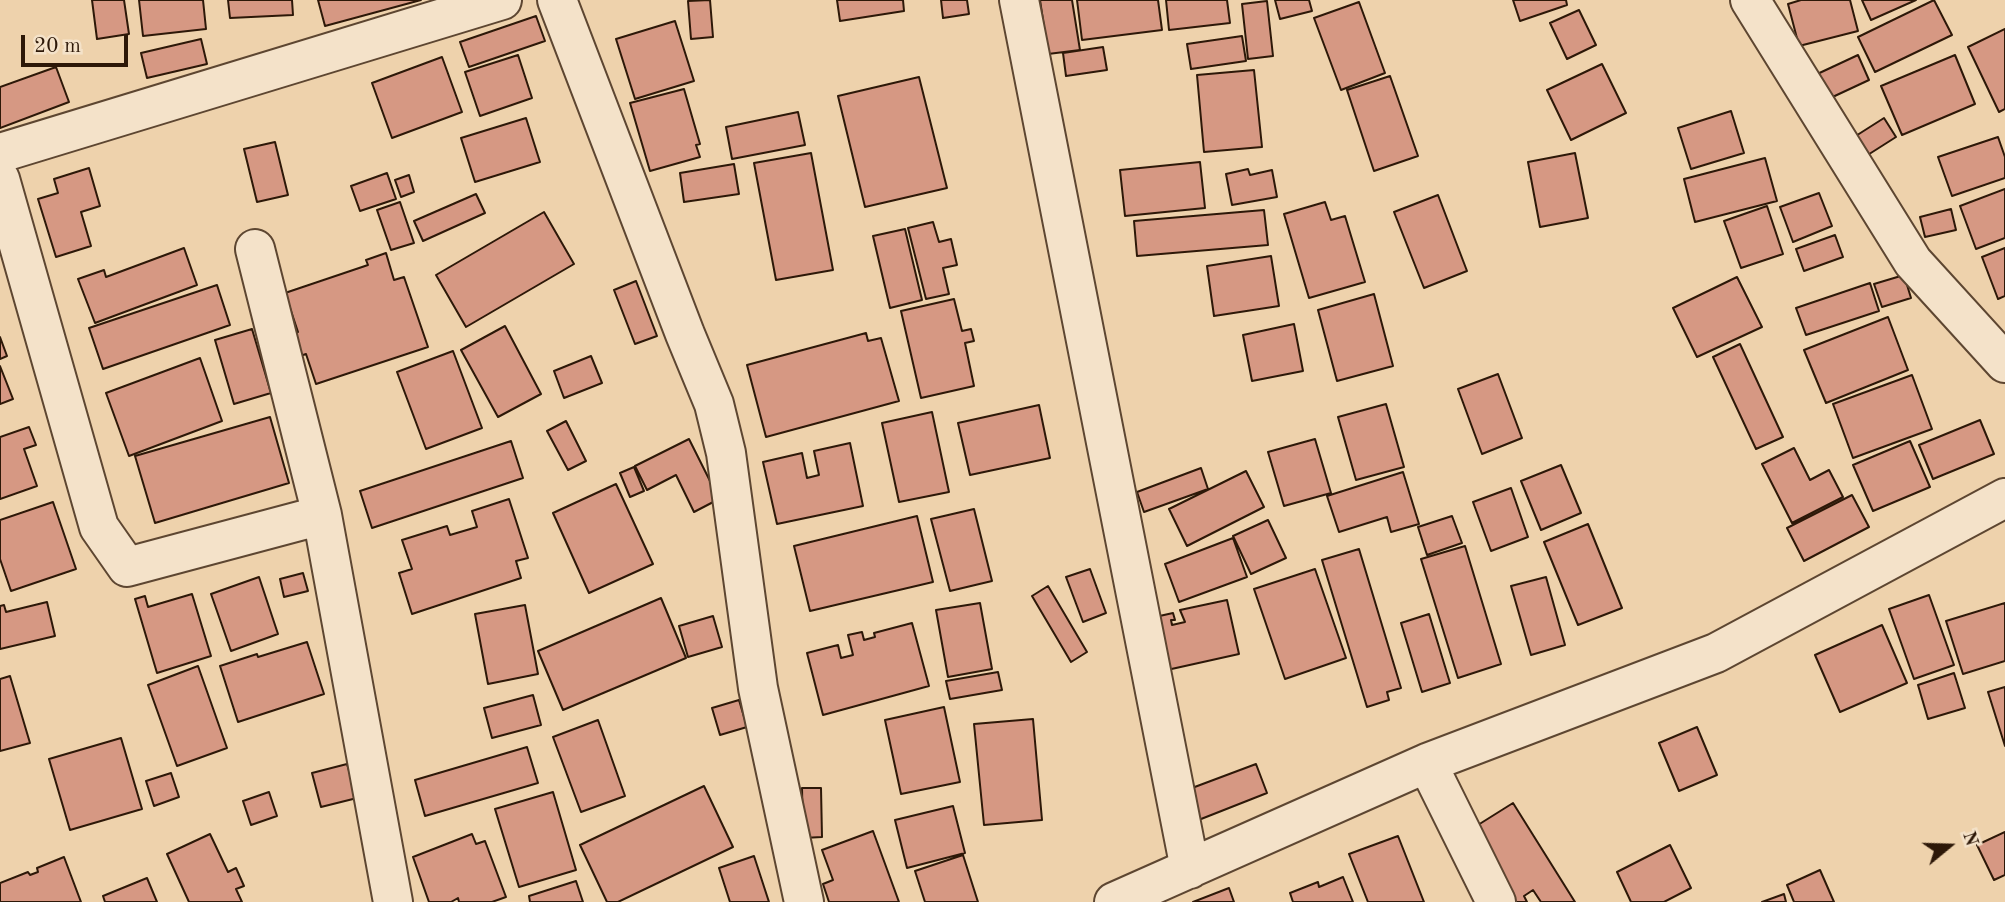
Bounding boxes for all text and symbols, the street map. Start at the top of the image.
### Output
scale bar [24,21,131,65]
text: 20 m [34,36,81,57]
north arrow [1914,811,1984,881]
text: N [1958,829,1981,849]

